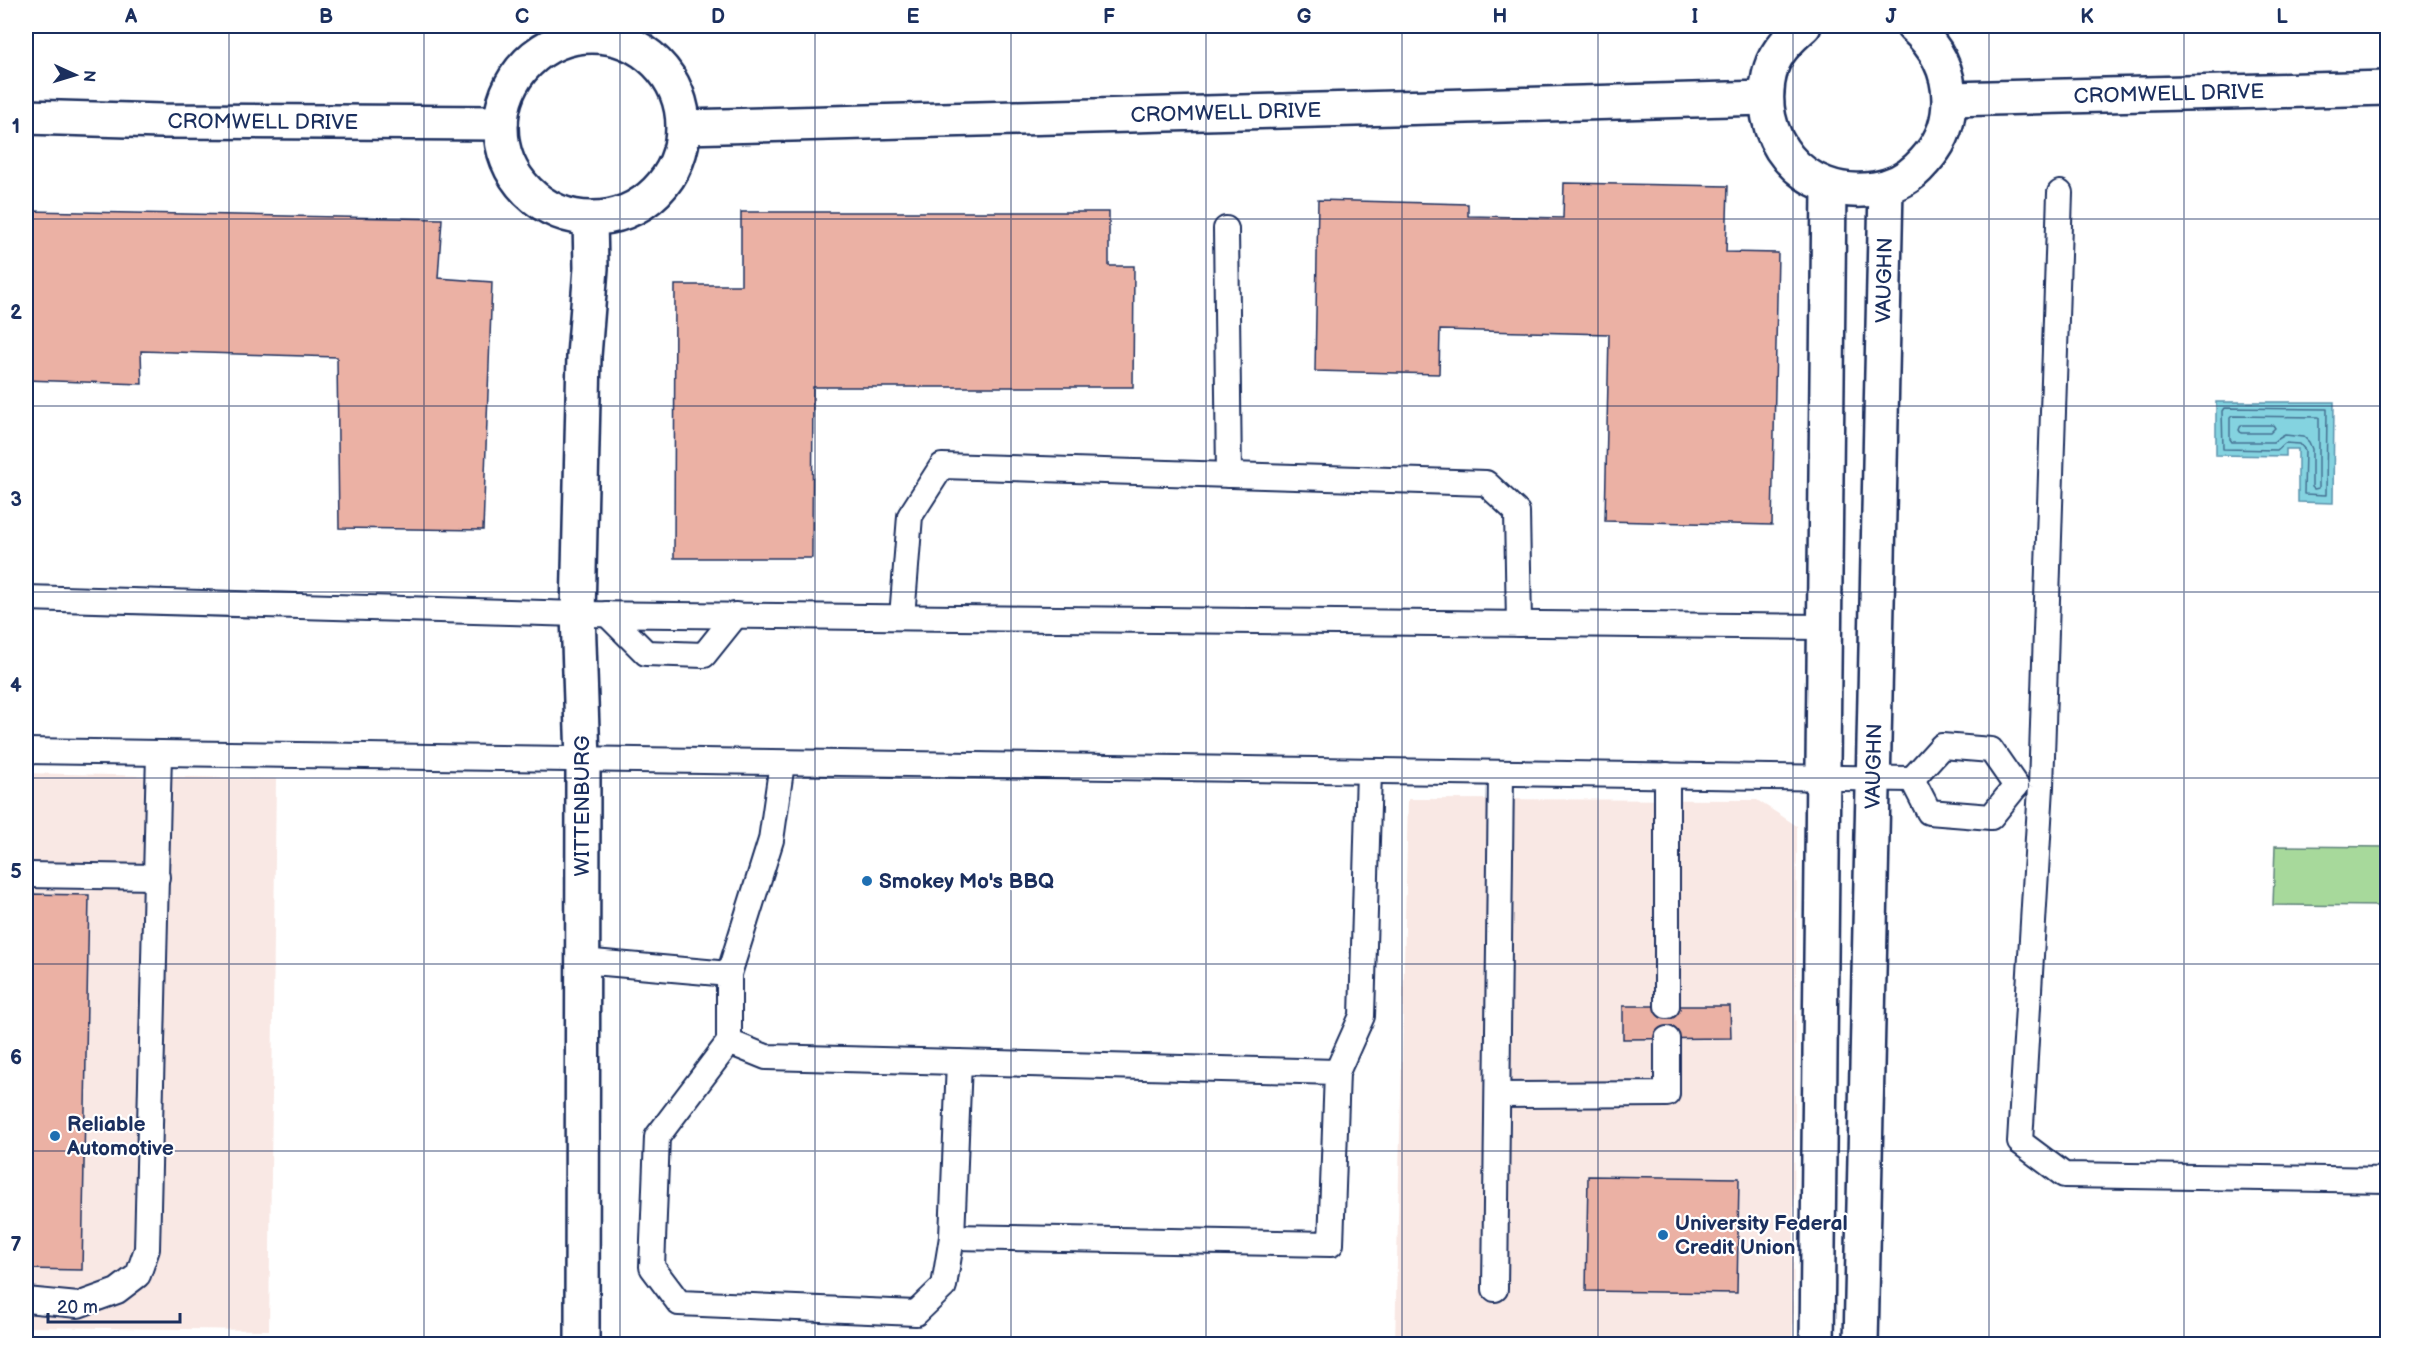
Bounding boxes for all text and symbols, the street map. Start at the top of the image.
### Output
text: A [124,5,138,29]
text: B [319,5,333,29]
text: C [515,5,529,29]
text: D [711,5,725,29]
text: E [907,5,920,29]
text: F [1103,5,1115,29]
text: G [1297,5,1312,29]
text: H [1493,5,1507,29]
text: I [1692,5,1698,29]
text: J [1886,5,1898,29]
text: K [2080,5,2094,29]
text: L [2276,5,2288,29]
north arrow [45,45,105,105]
text: N [79,69,98,83]
street label: CROMWELL DRIVE [2073,79,2265,108]
street label: CROMWELL DRIVE [1130,97,1321,128]
street label: CROMWELL DRIVE [168,109,358,135]
text: 1 [12,115,20,139]
street label: VAUGHN [1871,237,1897,323]
text: 2 [10,301,22,325]
text: 3 [10,488,22,512]
text: 4 [10,674,22,698]
street label: VAUGHN [1860,723,1887,809]
street label: WITTENBURG [570,735,595,876]
text: 5 [10,860,22,884]
place label: Smokey Mo's BBQ [879,869,1054,894]
marker: Smokey Mo's BBQ [860,874,874,888]
text: 6 [10,1046,22,1070]
place label: Reliable Automotive [66,1112,174,1161]
marker: Reliable Automotive [48,1129,62,1143]
place label: University Federal Credit Union [1675,1211,1848,1260]
marker: University Federal Credit Union [1656,1228,1670,1242]
text: 7 [10,1233,22,1257]
scale bar [48,1286,180,1324]
text: 20 m [57,1297,98,1318]

